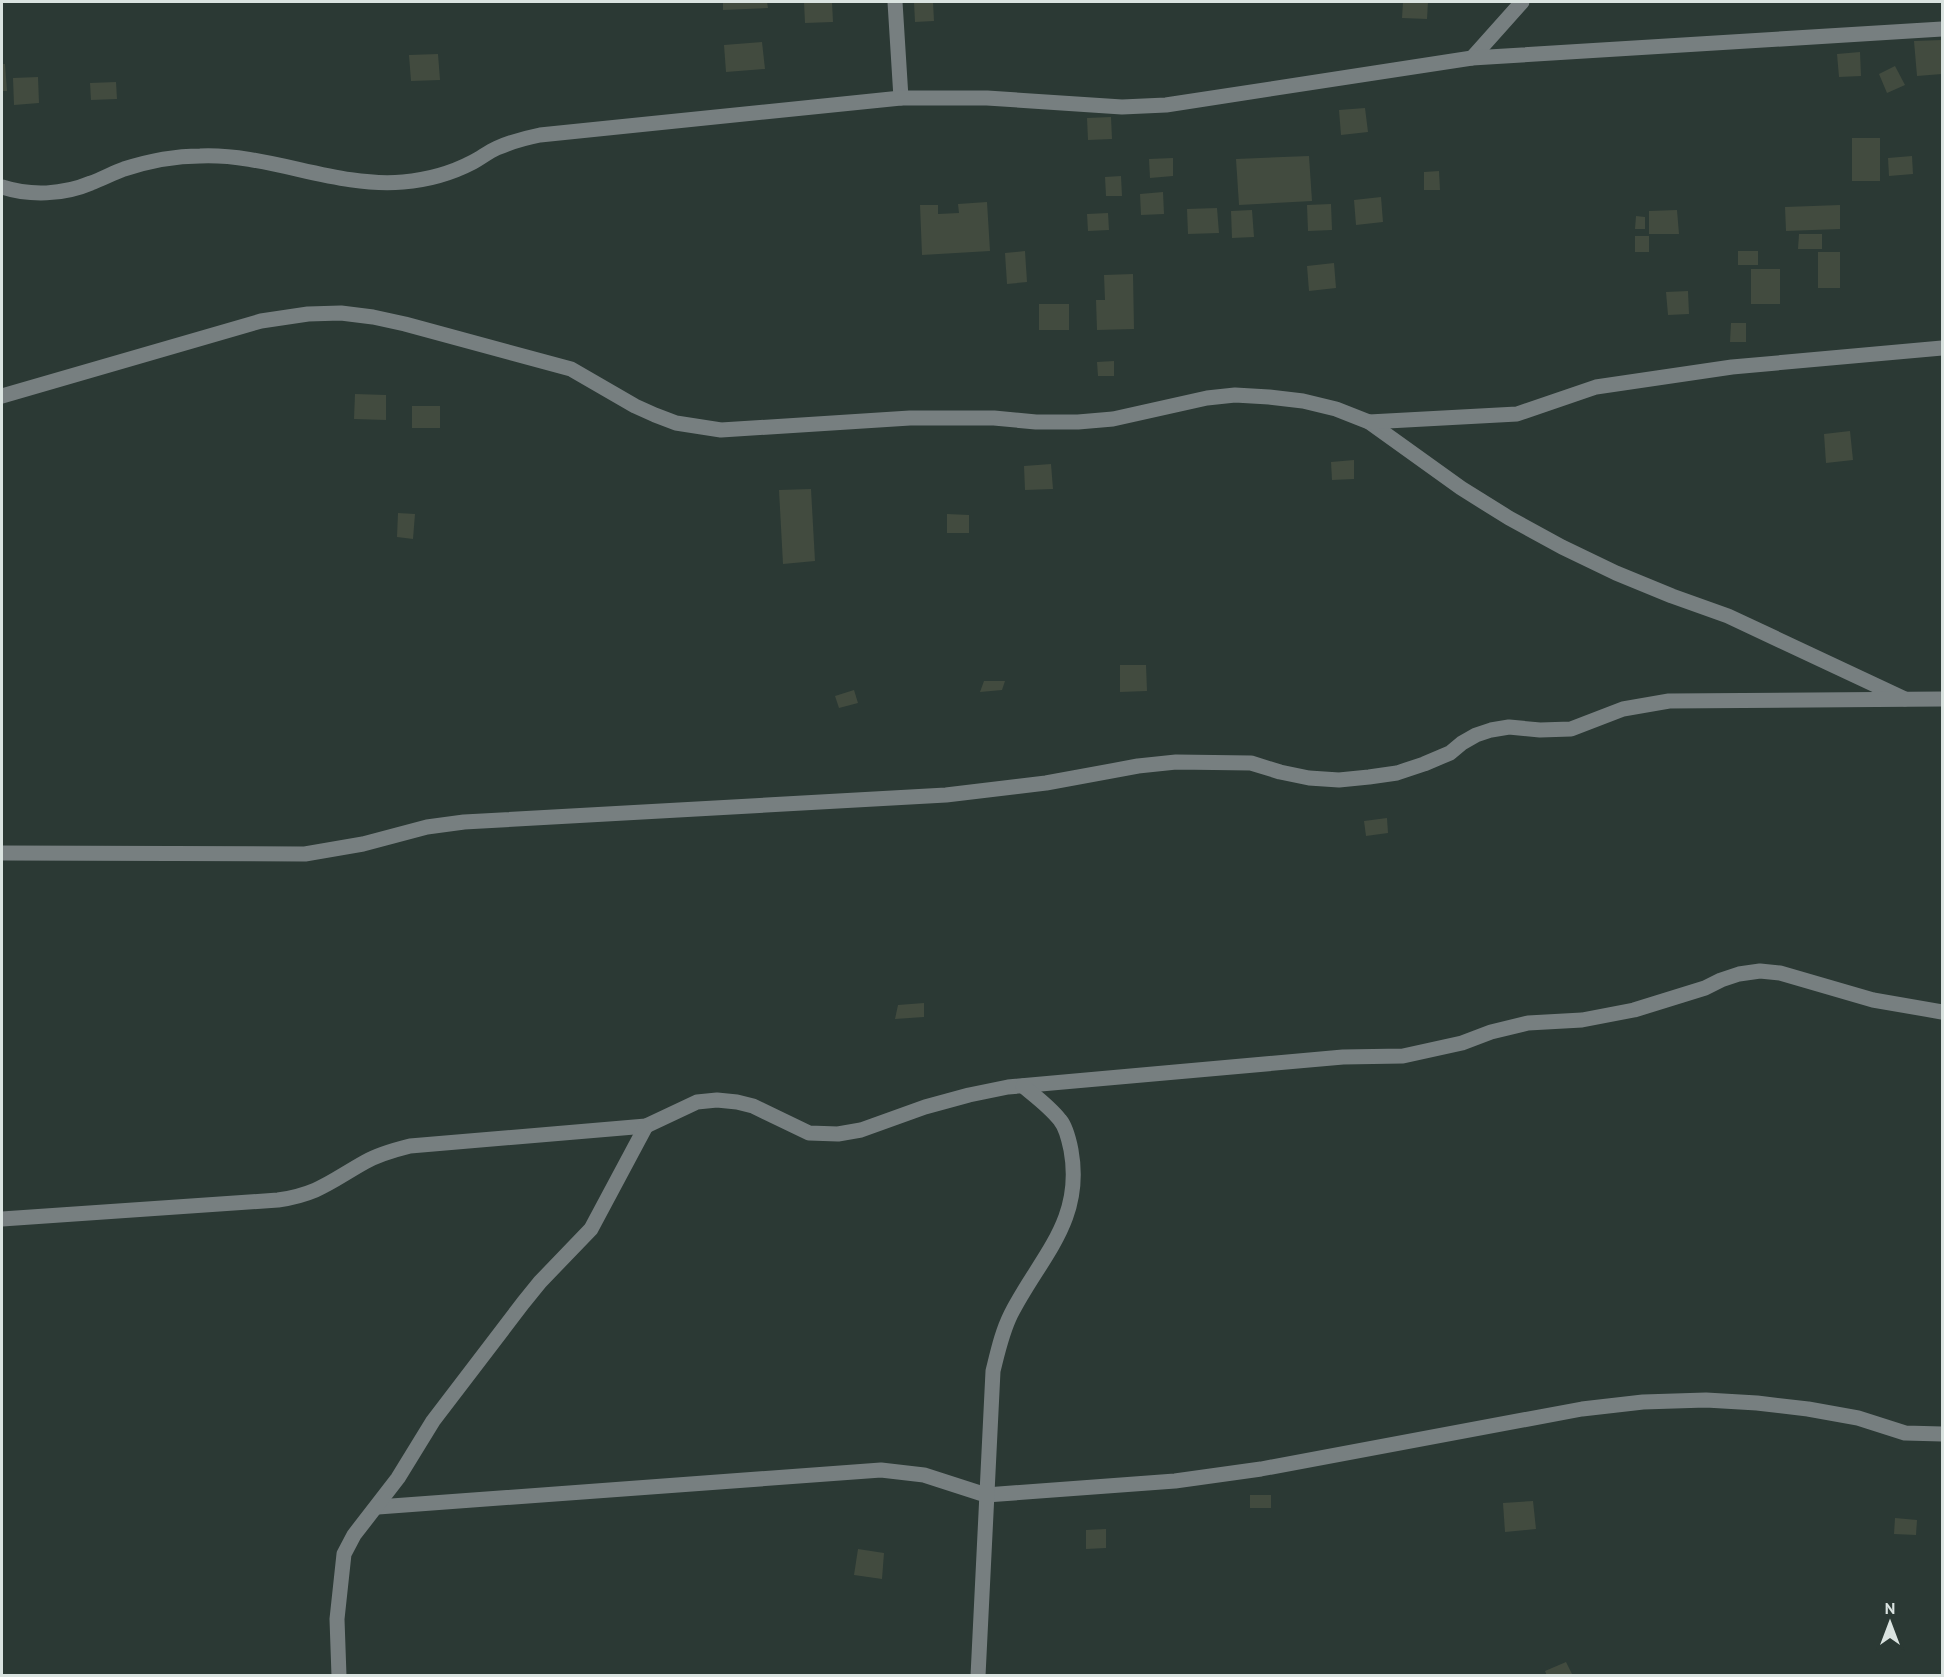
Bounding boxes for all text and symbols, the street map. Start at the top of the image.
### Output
north arrow [1860,1593,1920,1653]
text: N [1885,1598,1895,1618]

